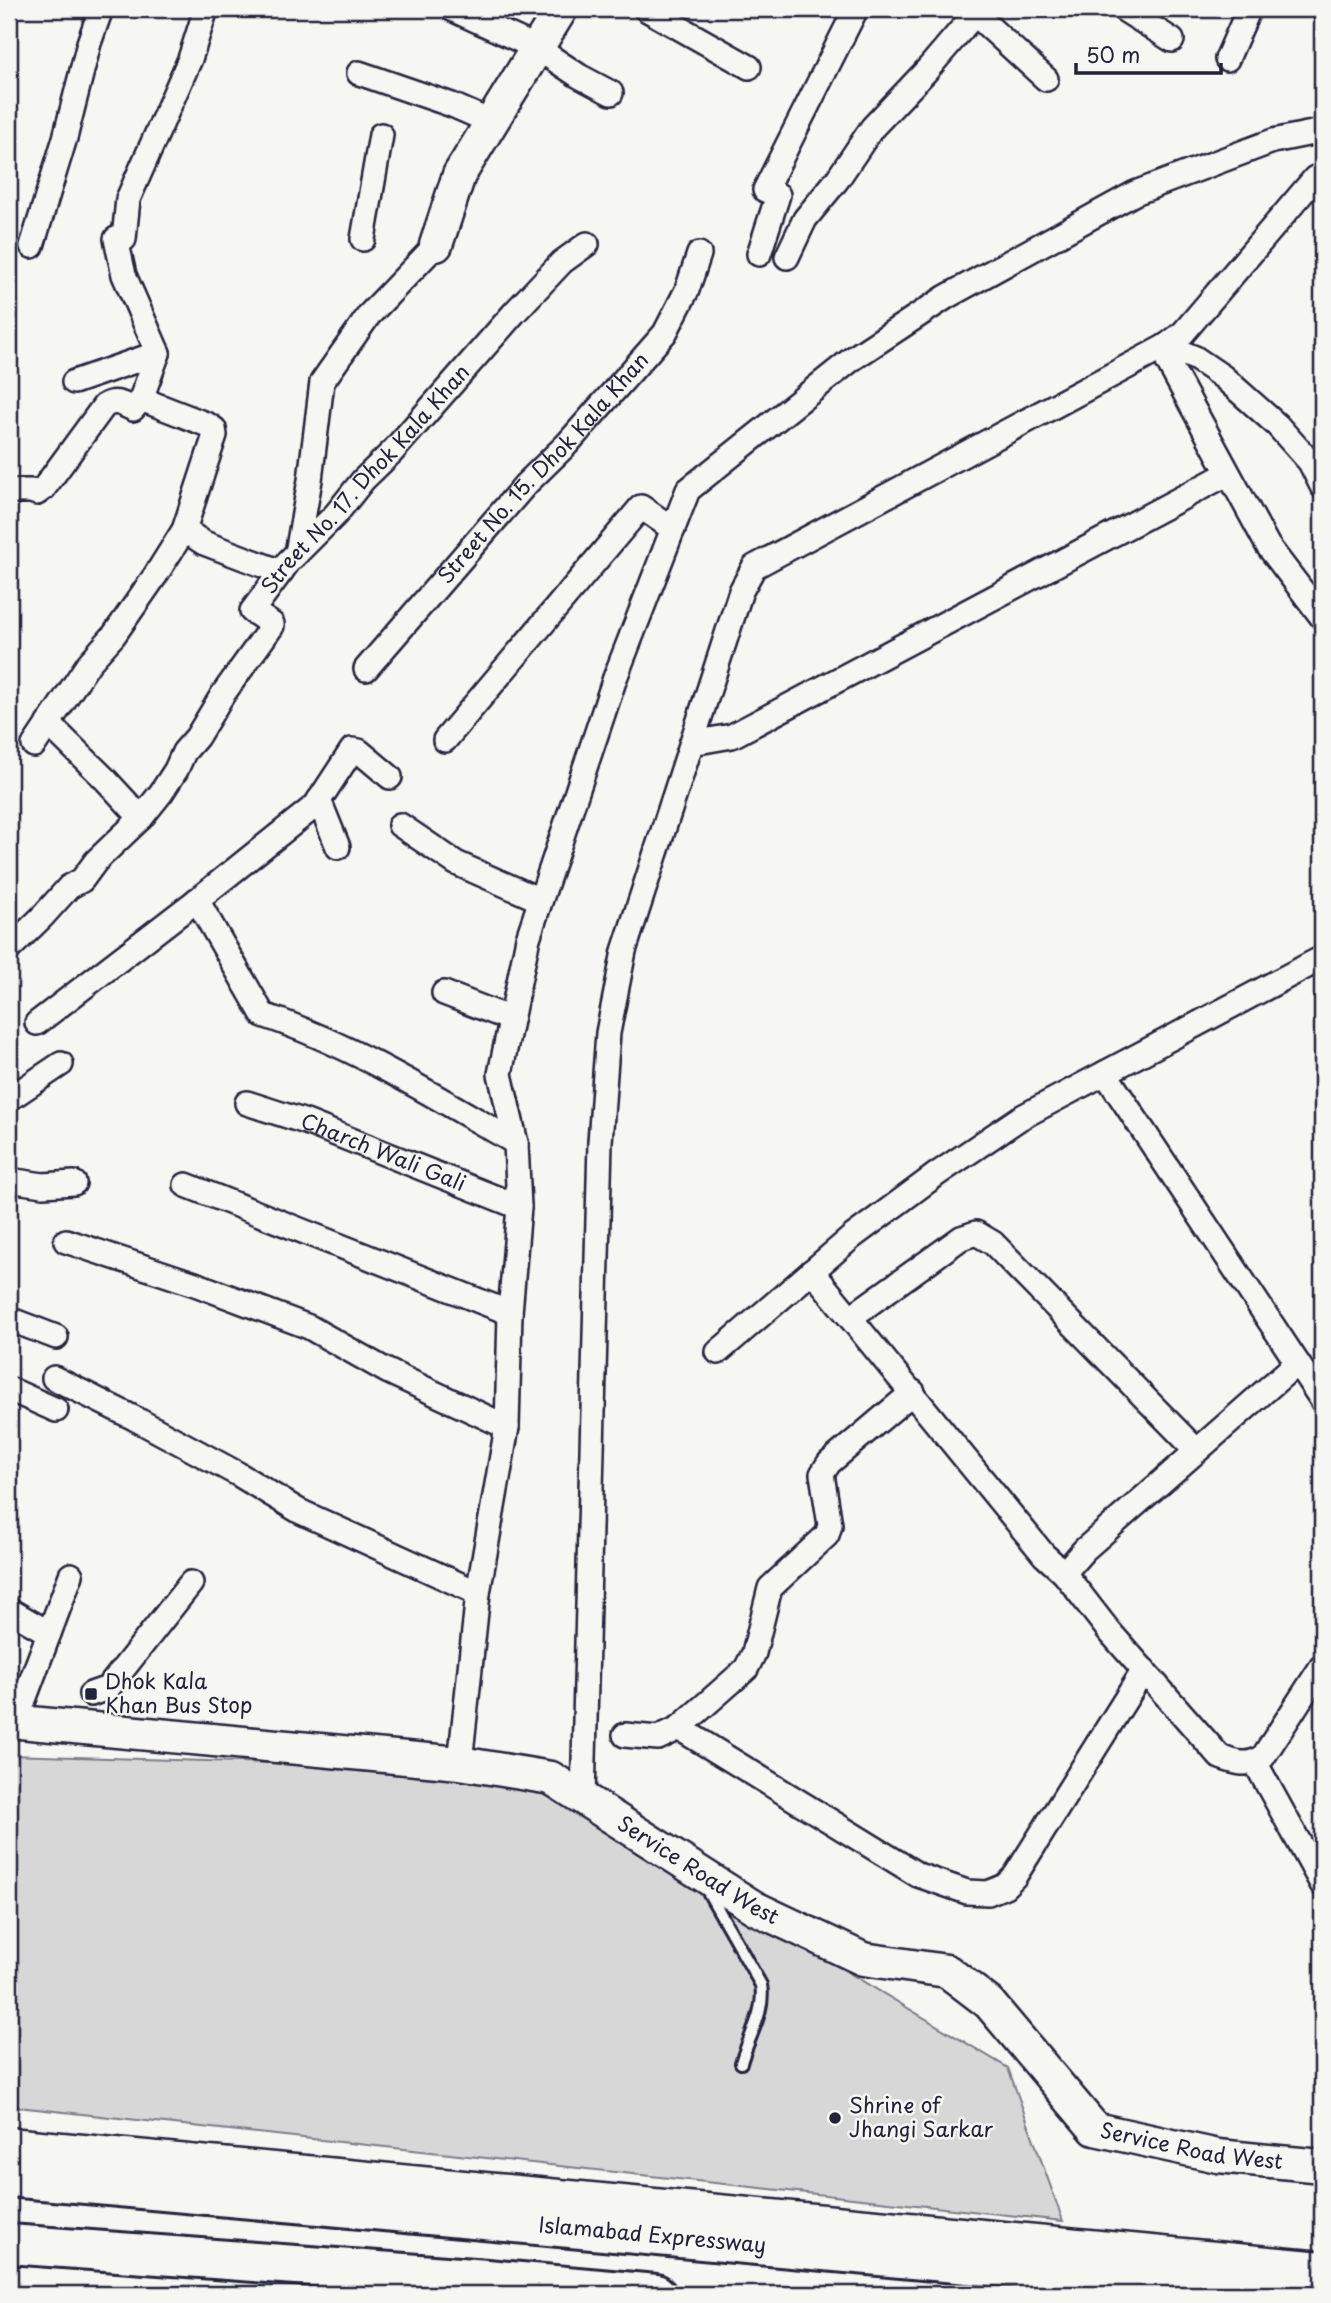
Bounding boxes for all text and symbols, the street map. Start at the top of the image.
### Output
scale bar [1076,32,1221,76]
text: 50 m [1086,38,1140,70]
street label: Street No. 15. Dhok Kala Khan [429,344,655,590]
street label: Street No. 17. Dhok Kala Khan [252,356,476,600]
street label: Charch Wali Gali [297,1104,471,1198]
place label: Dhok Kala Khan Bus Stop [105,1664,252,1720]
marker: Dhok Kala Khan Bus Stop [83,1686,99,1702]
street label: Service Road West [612,1806,785,1931]
place label: Shrine of Jhangi Sarkar [849,2088,994,2144]
marker: Shrine of Jhangi Sarkar [827,2110,843,2126]
street label: Service Road West [1097,2113,1284,2176]
street label: Islamabad Expressway [538,2207,768,2260]

